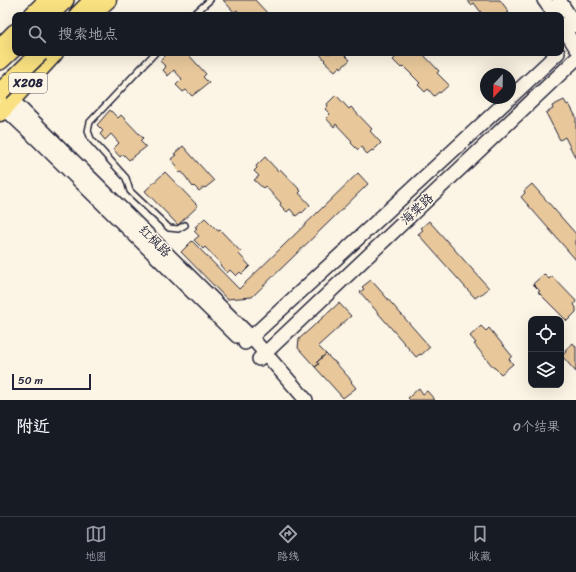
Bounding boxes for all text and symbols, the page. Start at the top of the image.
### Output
search box [12,12,564,56]
text: 搜索地点 [58,21,118,47]
icon: search [26,23,48,45]
north arrow [480,68,516,104]
road number: X208 [9,73,47,93]
street label: 海棠路 [395,187,439,231]
street label: 红枫路 [133,219,177,263]
map controls [528,316,564,388]
button: locate [528,316,564,352]
button: layers [528,352,564,388]
text: 50 m [18,371,43,390]
scale bar [12,372,91,391]
text: 附近 [16,411,50,441]
text: 0个结果 [513,415,560,438]
tab: 地图 [85,523,107,566]
tab: 路线 [277,523,299,566]
tab: 收藏 [469,523,491,566]

